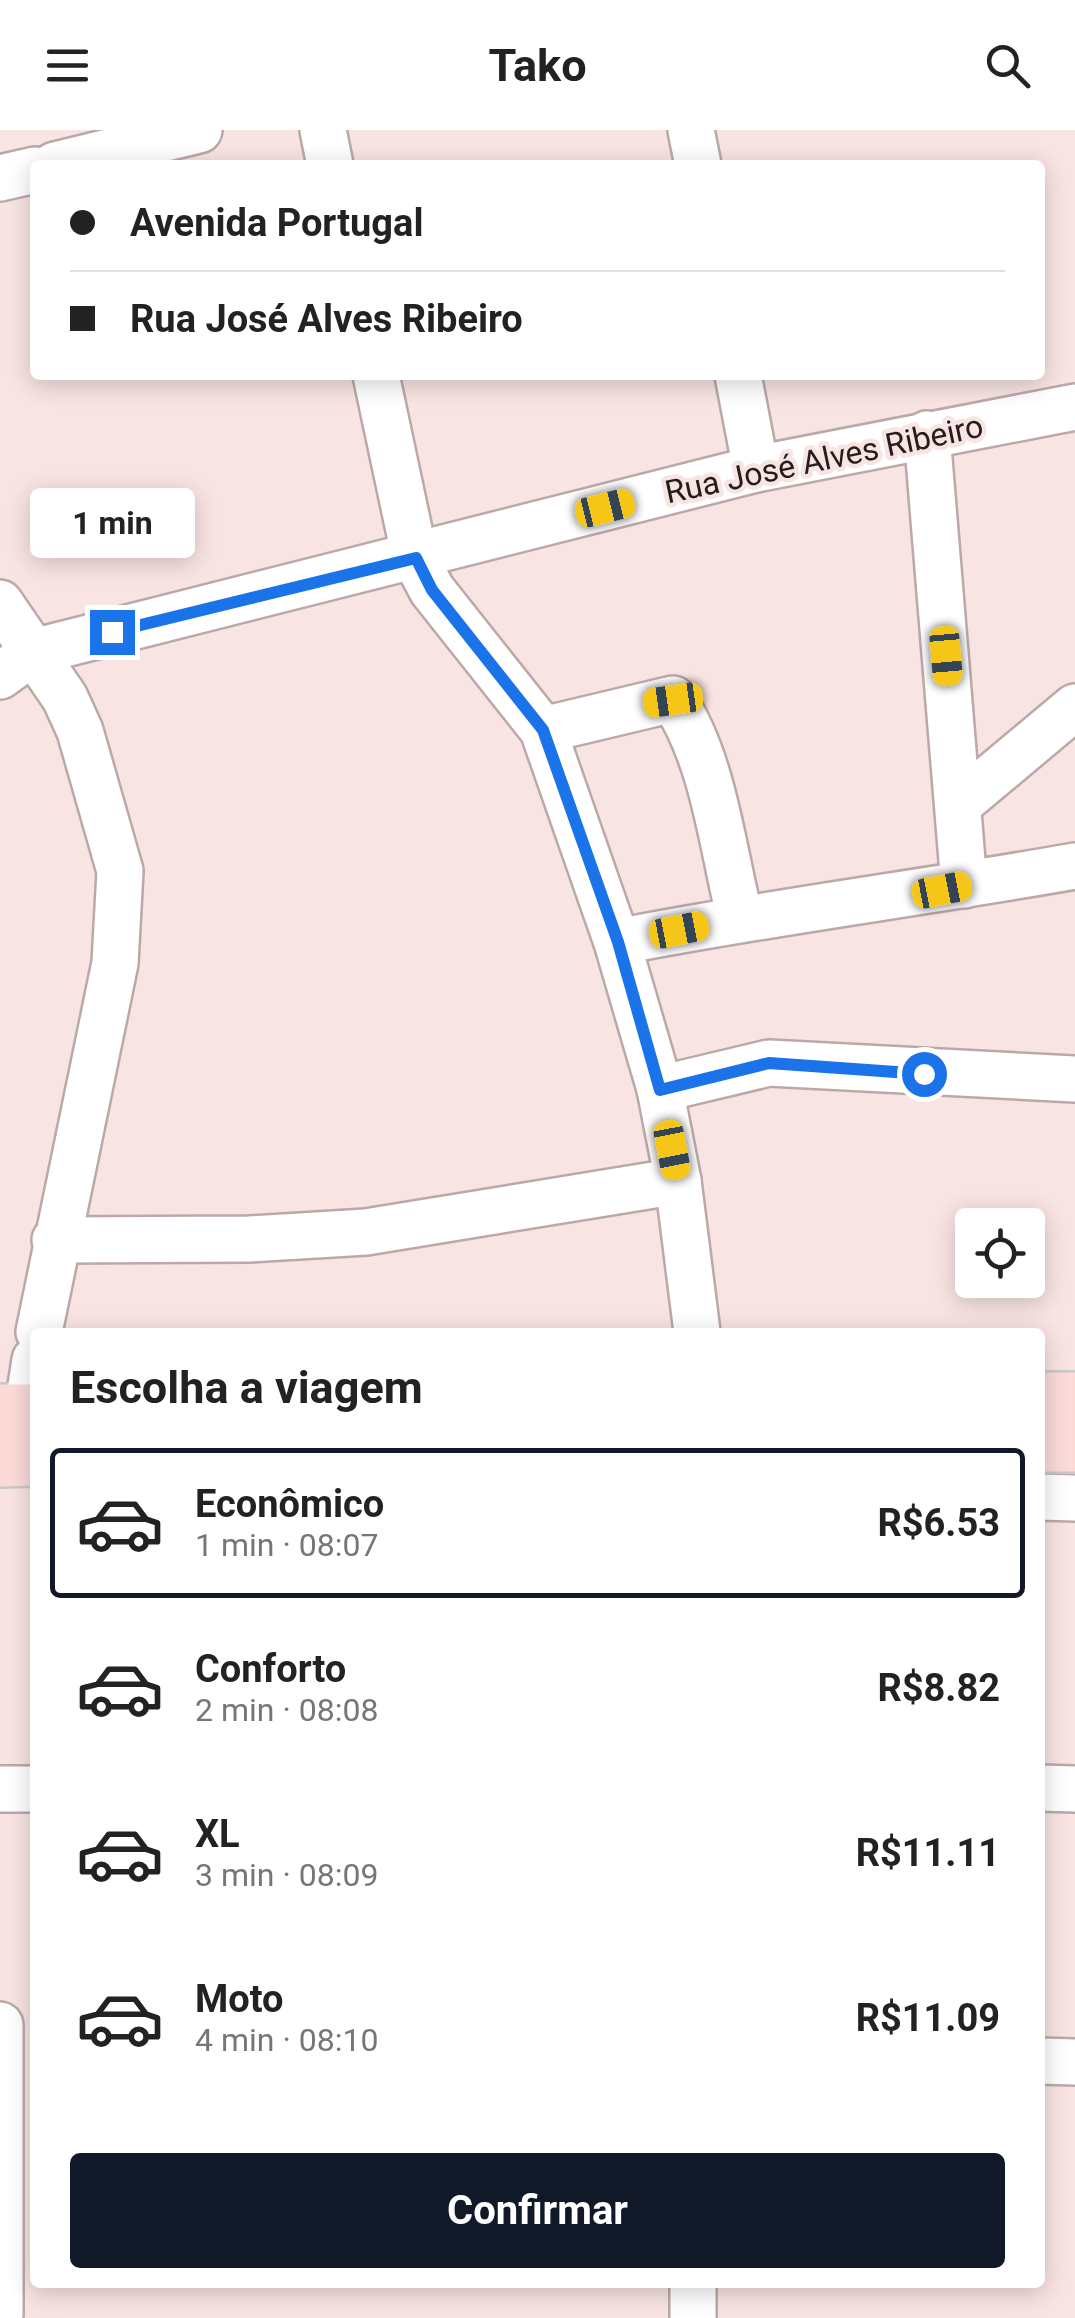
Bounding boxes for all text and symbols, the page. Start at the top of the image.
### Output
icon: menu [40,38,95,93]
icon: search [980,38,1035,93]
text: Tako [488,39,587,92]
text: Avenida Portugal [130,201,423,245]
text: Rua José Alves Ribeiro [130,297,523,341]
street label: Rua José Alves Ribeiro [661,407,987,511]
car [572,486,638,530]
callout: 1 min [29,487,194,557]
text: 1 min [72,504,153,542]
route end [90,610,135,655]
car [928,625,964,687]
car [641,681,705,719]
car [910,870,974,910]
car [647,910,711,950]
route start [902,1052,947,1097]
car [652,1118,692,1182]
map controls [955,1208,1045,1298]
button: locate [955,1208,1045,1298]
text: Escolha a viagem [70,1361,423,1414]
icon: car [75,1478,165,1568]
text: Econômico [195,1482,384,1526]
text: R$6.53 [877,1501,1000,1545]
text: 1 min · 08:07 [195,1526,378,1564]
icon: car [75,1643,165,1733]
text: Conforto [195,1647,346,1691]
text: R$8.82 [877,1666,1000,1710]
text: 2 min · 08:08 [195,1691,378,1729]
icon: car [75,1808,165,1898]
text: XL [195,1812,240,1856]
text: R$11.11 [856,1831,1000,1875]
text: 3 min · 08:09 [195,1856,378,1894]
icon: car [75,1973,165,2063]
text: Moto [195,1977,284,2021]
text: R$11.09 [856,1996,1000,2040]
text: 4 min · 08:10 [195,2021,378,2059]
button: Confirmar [70,2153,1005,2268]

